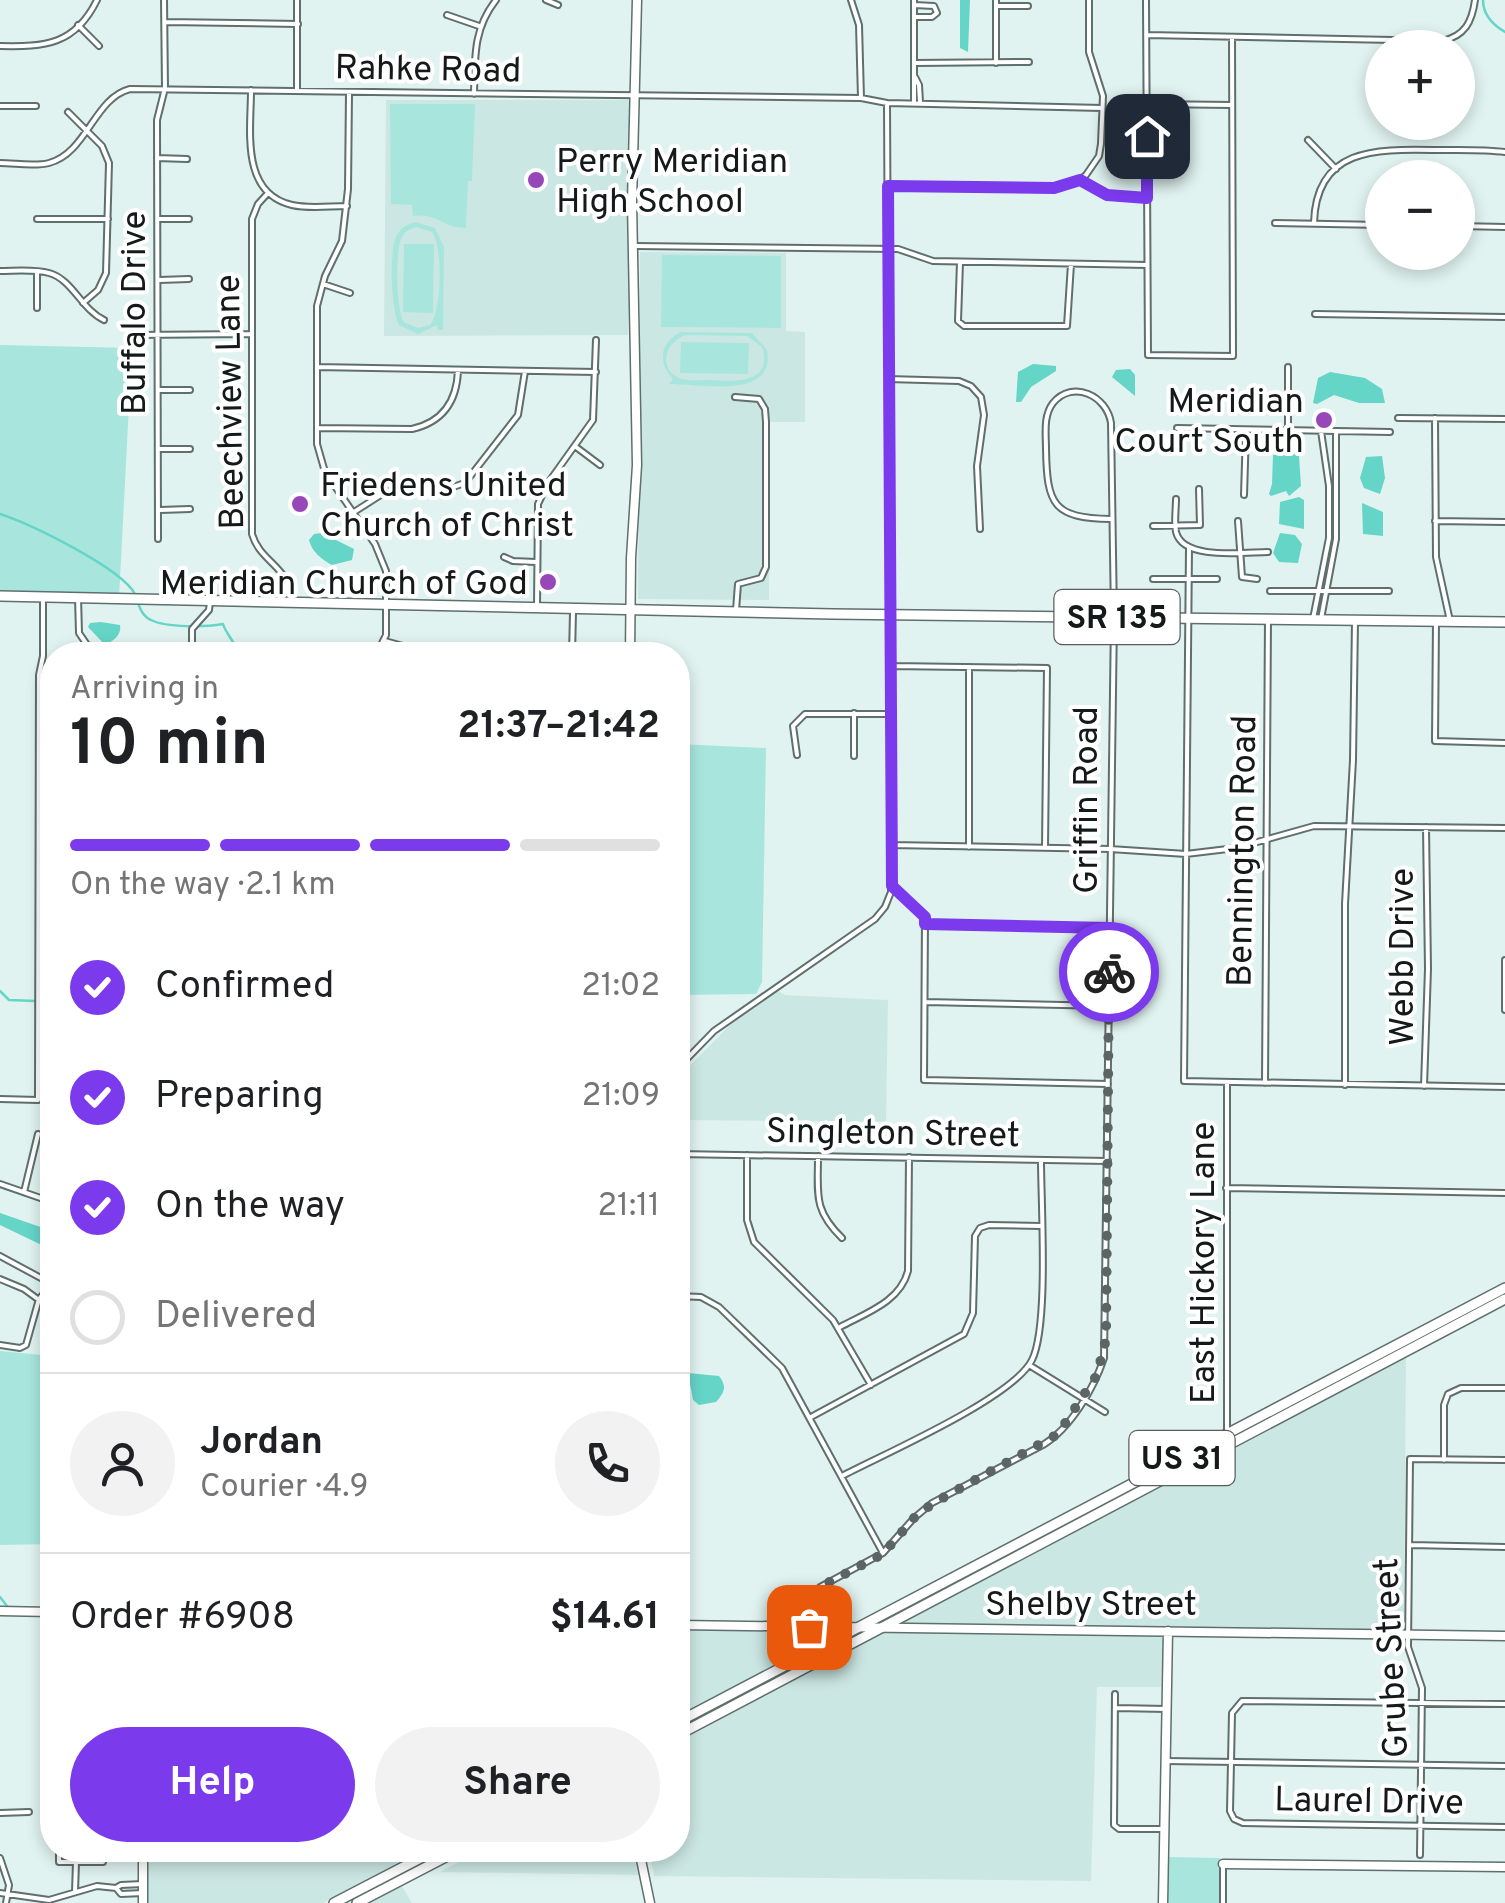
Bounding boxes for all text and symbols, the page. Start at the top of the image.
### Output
map controls [1365,30,1475,270]
button: + [1365,30,1475,140]
street label: Rahke Road [334,47,522,95]
pin [1105,94,1190,179]
icon: home [1120,109,1175,164]
place label: Perry Meridian High School [556,141,788,225]
button: − [1365,160,1475,270]
marker: Perry Meridian High School [525,169,547,191]
street label: Buffalo Drive [114,211,158,415]
street label: Beechview Lane [208,274,256,530]
place label: Meridian Court South [1114,381,1304,465]
marker: Meridian Court South [1313,409,1335,431]
place label: Friedens United Church of Christ [320,465,574,549]
marker: Friedens United Church of Christ [289,493,311,515]
place label: Meridian Church of God [160,563,528,607]
marker: Meridian Church of God [537,571,559,593]
road number: SR 135 [1054,590,1180,644]
text: Arriving in [70,670,219,710]
text: 21:37–21:42 [457,703,660,752]
text: 10 min [70,706,269,788]
street label: Griffin Road [1066,706,1110,894]
street label: Bennington Road [1220,715,1268,988]
text: On the way · 2.1 km [70,866,336,906]
street label: Webb Drive [1382,868,1426,1046]
courier [1059,922,1159,1022]
icon: bike [1082,945,1137,1000]
icon: check [70,960,125,1015]
text: Confirmed [155,963,334,1012]
text: 21:02 [581,967,660,1007]
icon: check [70,1070,125,1125]
text: Preparing [155,1073,324,1122]
text: 21:09 [582,1077,660,1117]
street label: Singleton Street [766,1111,1020,1159]
street label: East Hickory Lane [1183,1122,1227,1404]
icon: check [70,1180,125,1235]
text: On the way [155,1183,345,1232]
text: 21:11 [597,1187,660,1227]
text: Delivered [155,1293,317,1342]
button: person [70,1411,175,1516]
button: phone [555,1411,660,1516]
text: Jordan [200,1419,323,1468]
road number: US 31 [1130,1431,1234,1485]
text: Courier · 4.9 [200,1468,369,1508]
street label: Grube Street [1366,1556,1420,1759]
street label: Shelby Street [985,1584,1197,1628]
pin [767,1585,852,1670]
text: Order #6908 [70,1594,295,1643]
text: $14.61 [550,1594,660,1643]
icon: bag [782,1600,837,1655]
button: Help [70,1727,355,1842]
button: Share [375,1727,660,1842]
street label: Laurel Drive [1274,1779,1464,1827]

